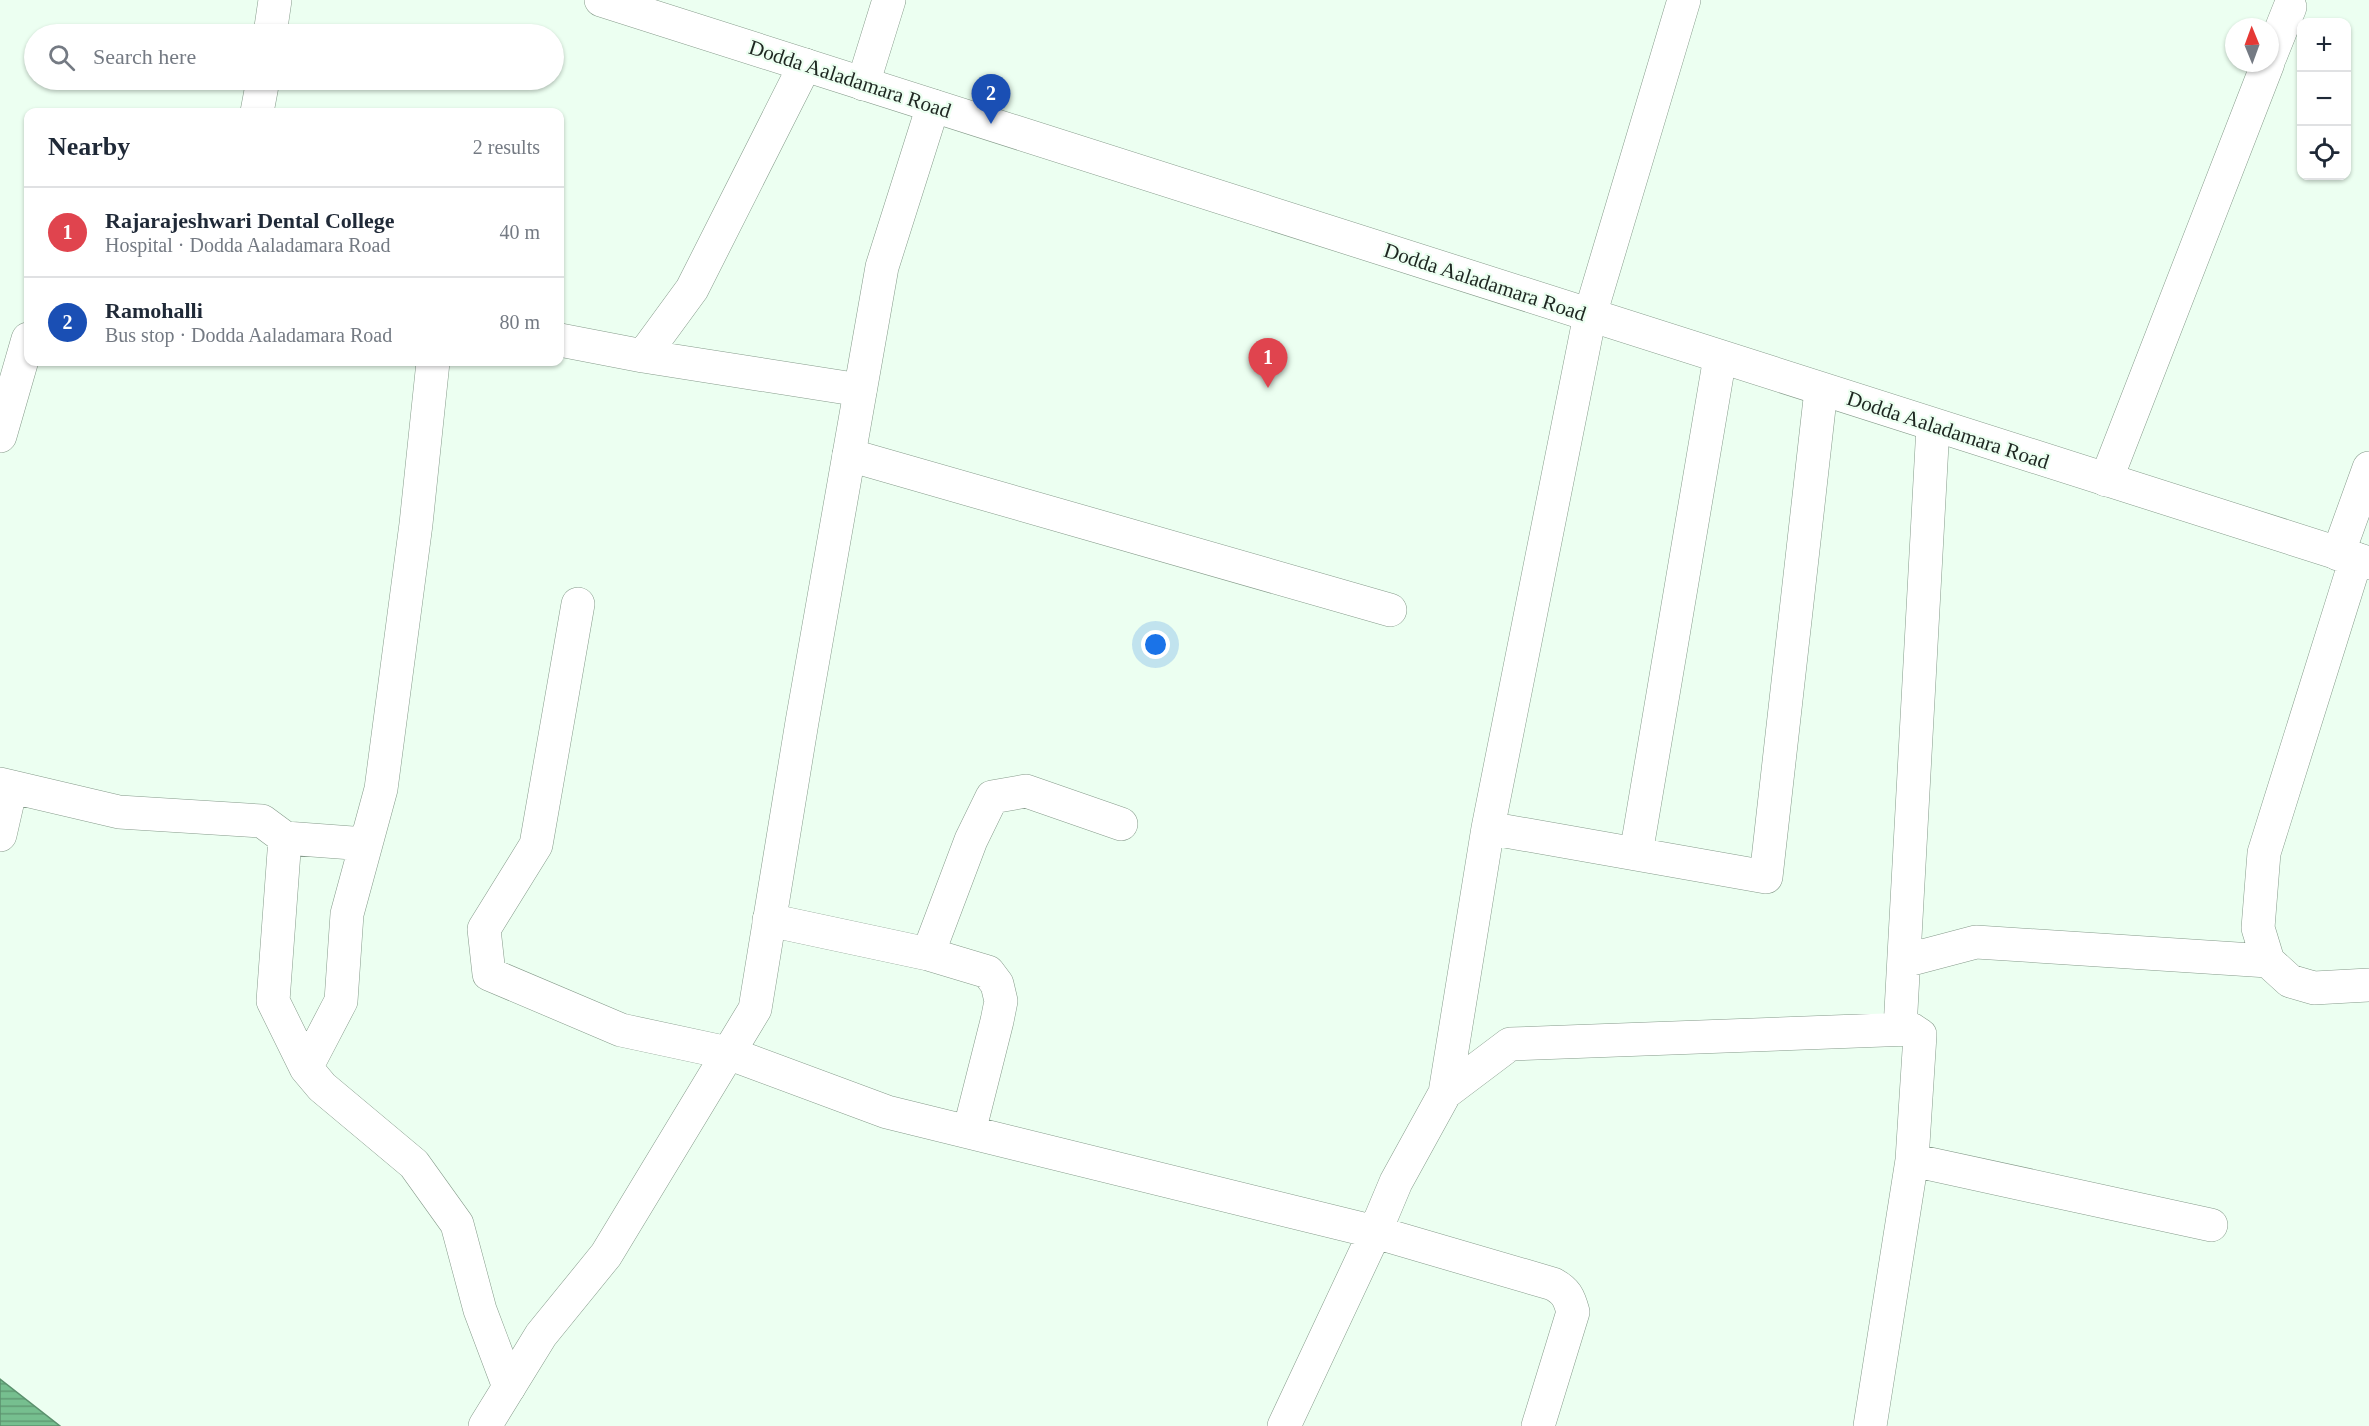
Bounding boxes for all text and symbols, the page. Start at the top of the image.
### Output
north arrow [2225,18,2279,72]
map controls [2297,18,2351,180]
button: + [2297,18,2351,72]
search box [24,24,564,90]
street label: Dodda Aaladamara Road [746,35,955,123]
icon: search [45,41,78,74]
text: Search here [93,44,196,69]
button: − [2297,72,2351,126]
pin: 2 [972,74,1010,124]
button: locate [2297,126,2351,180]
text: Nearby [48,132,130,161]
text: 2 results [473,136,540,158]
text: Rajarajeshwari Dental College [105,208,395,233]
text: 1 [63,221,73,243]
text: 40 m [499,221,540,243]
text: Hospital · Dodda Aaladamara Road [105,234,390,256]
street label: Dodda Aaladamara Road [1381,238,1590,326]
text: Ramohalli [105,298,203,323]
text: 2 [63,311,73,333]
text: 80 m [499,311,540,333]
text: Bus stop · Dodda Aaladamara Road [105,324,392,346]
pin: 1 [1248,338,1288,388]
street label: Dodda Aaladamara Road [1844,386,2053,474]
your location [1141,630,1170,659]

